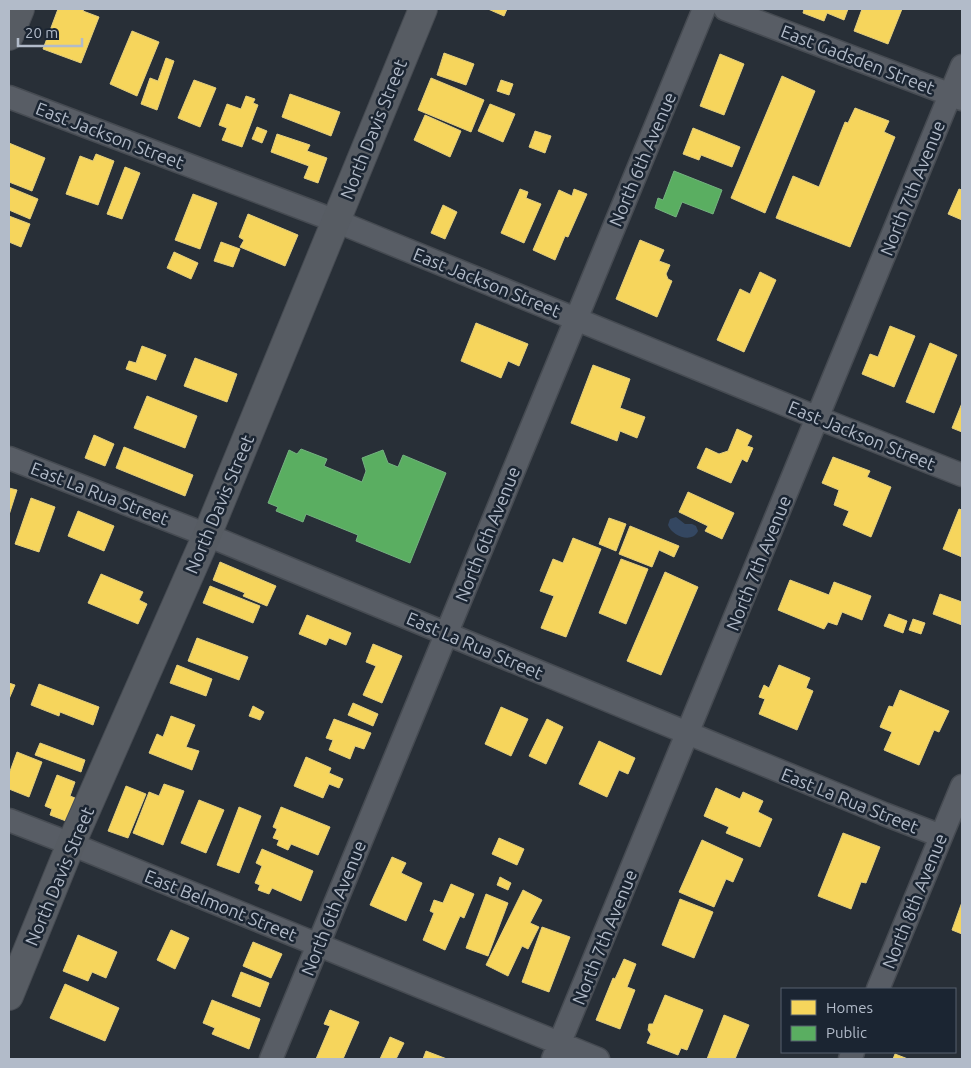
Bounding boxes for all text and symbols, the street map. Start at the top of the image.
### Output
scale bar [18,15,81,47]
street label: East Gadsden Street [778,20,938,98]
text: 20 m [25,24,58,41]
street label: North Davis Street [336,56,410,202]
street label: North 6th Avenue [605,89,679,229]
street label: East Jackson Street [33,98,187,172]
street label: North 7th Avenue [876,118,948,258]
street label: East Jackson Street [411,243,563,321]
street label: East Jackson Street [786,396,938,474]
street label: North Davis Street [181,432,257,576]
street label: East La Rua Street [28,458,172,528]
street label: North 6th Avenue [451,464,523,604]
street label: North 7th Avenue [722,493,794,633]
street label: East La Rua Street [404,607,546,683]
street label: East La Rua Street [779,763,921,837]
street label: North Davis Street [21,804,97,948]
street label: North 8th Avenue [878,831,950,971]
street label: North 6th Avenue [297,838,369,978]
street label: East Belmont Street [142,865,300,945]
street label: North 7th Avenue [568,867,640,1007]
legend [781,988,956,1053]
text: Homes [826,999,873,1016]
text: Public [826,1024,867,1041]

